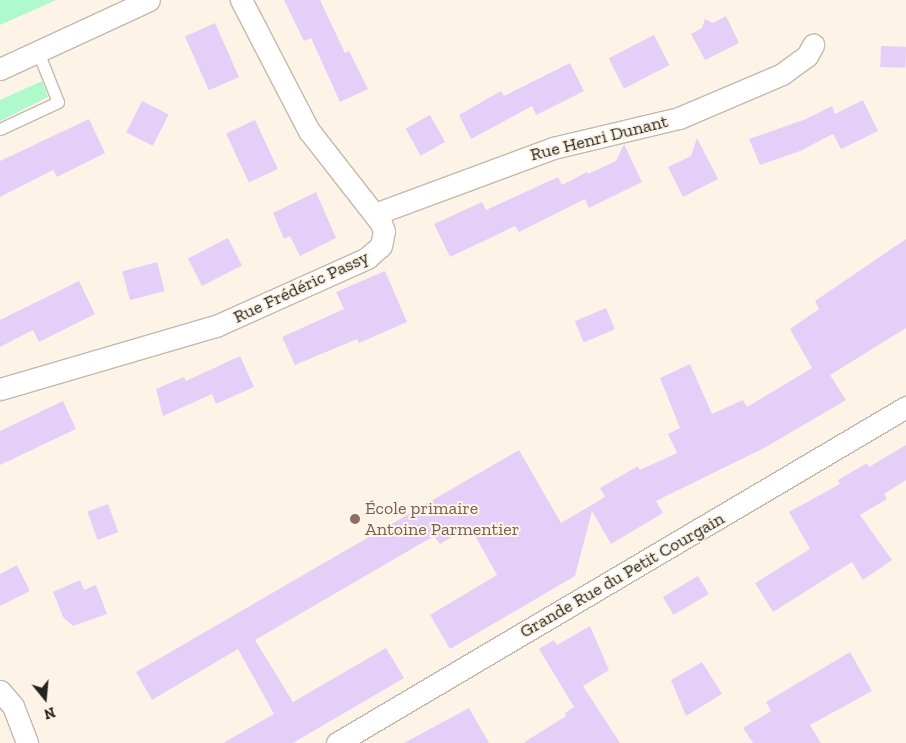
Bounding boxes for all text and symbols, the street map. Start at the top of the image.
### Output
street label: Rue Henri Dunant [528,110,670,166]
street label: Rue Frédéric Passy [230,246,372,328]
place label: École primaire Antoine Parmentier [365,498,519,540]
street label: Grande Rue du Petit Courgain [516,508,728,642]
marker: École primaire Antoine Parmentier [349,513,361,525]
north arrow [20,673,70,723]
text: N [42,703,57,723]

